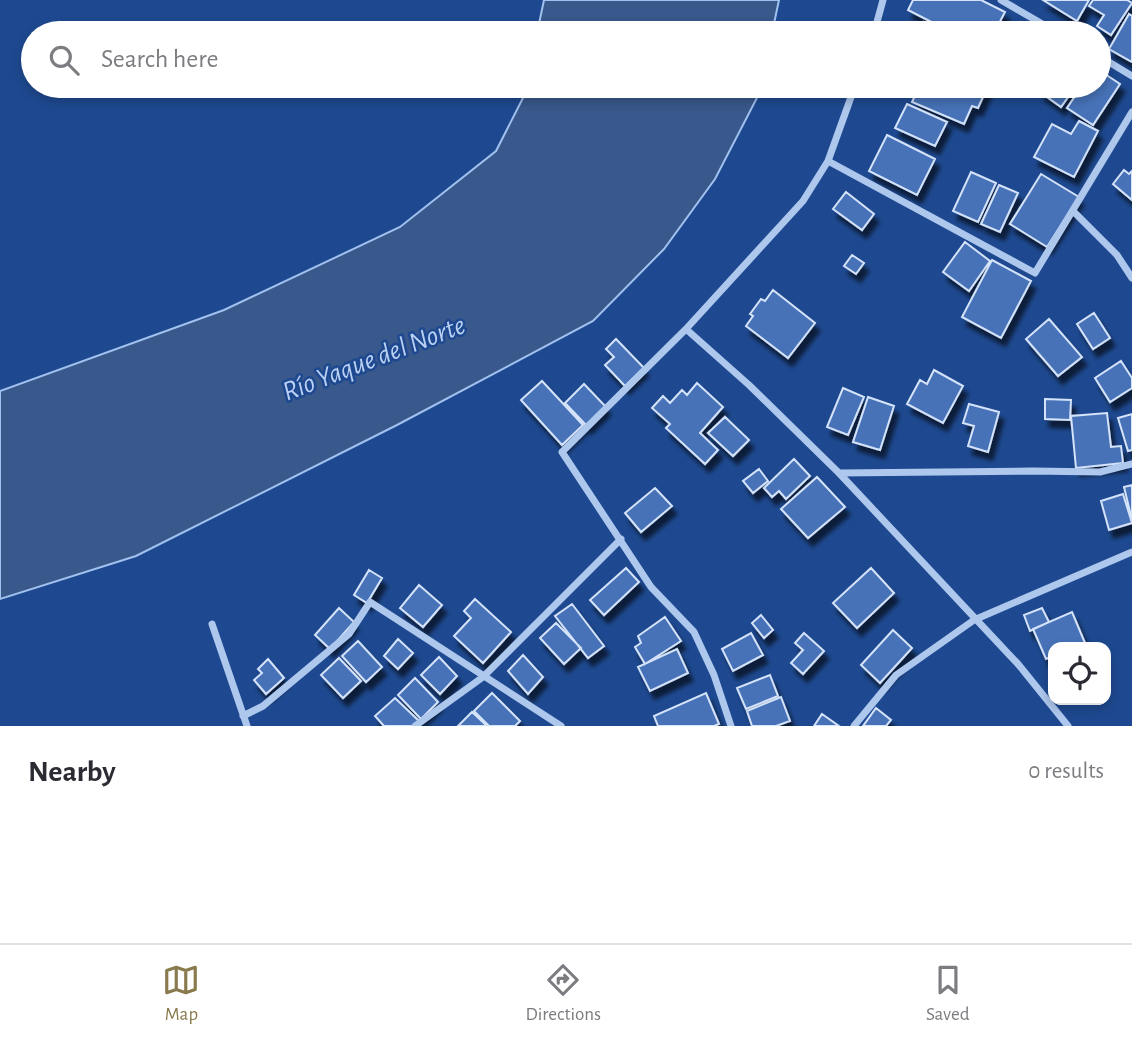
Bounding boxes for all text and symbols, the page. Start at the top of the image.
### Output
search box [21,21,1111,98]
icon: search [45,41,83,79]
text: Search here [101,46,219,72]
water label: Río Yaque del Norte [279,311,469,407]
map controls [1048,642,1111,705]
button: locate [1048,642,1111,705]
text: Nearby [28,757,116,787]
text: 0 results [1028,760,1104,783]
tab: Map [162,961,200,1026]
tab: Directions [525,961,601,1026]
tab: Saved [926,961,970,1026]

